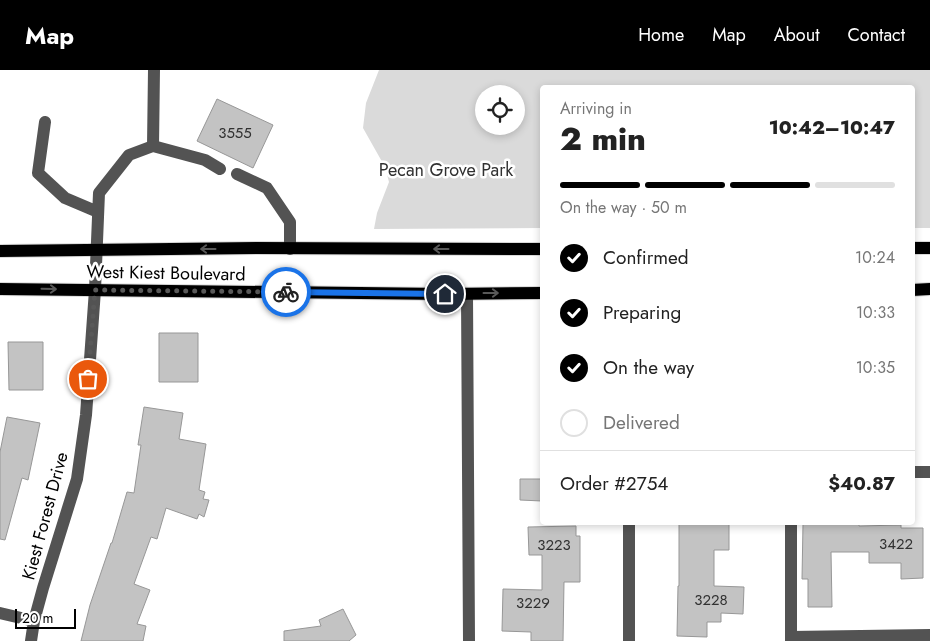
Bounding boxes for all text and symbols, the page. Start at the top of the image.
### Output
text: Map [25,18,74,53]
text: Home [638,22,684,48]
text: Map [712,22,746,48]
text: About [774,22,819,48]
text: Contact [847,22,905,48]
map controls [475,85,525,135]
button: locate [475,85,525,135]
text: Arriving in [560,97,632,120]
text: 10:42–10:47 [769,114,895,141]
text: 2 min [560,116,646,162]
house number: 3555 [218,122,252,144]
park label: Pecan Grove Park [379,157,513,183]
text: On the way · 50 m [560,196,687,219]
one-way arrow [200,244,216,254]
one-way arrow [434,244,450,254]
icon: check [560,244,588,272]
text: Confirmed [603,244,689,271]
text: 10:24 [855,246,895,269]
street label: West Kiest Boulevard [86,259,246,287]
courier [261,267,311,317]
pin [424,273,466,315]
icon: bike [272,278,300,306]
icon: home [431,280,459,308]
one-way arrow [40,284,56,294]
one-way arrow [482,288,499,298]
icon: check [560,299,588,327]
text: Preparing [603,299,681,326]
text: 10:33 [856,301,895,324]
icon: check [560,354,588,382]
text: On the way [603,354,694,381]
text: 10:35 [856,356,895,379]
pin [67,358,109,400]
icon: bag [74,365,102,393]
text: Delivered [603,409,680,436]
street label: Kiest Forest Drive [15,449,75,583]
text: Order #2754 [560,470,668,497]
text: $40.87 [828,470,895,497]
house number: 3422 [879,533,913,555]
house number: 3223 [537,534,571,556]
house number: 3228 [694,589,728,611]
house number: 3229 [516,592,550,614]
scale bar [15,606,76,629]
text: 20 m [22,608,54,628]

